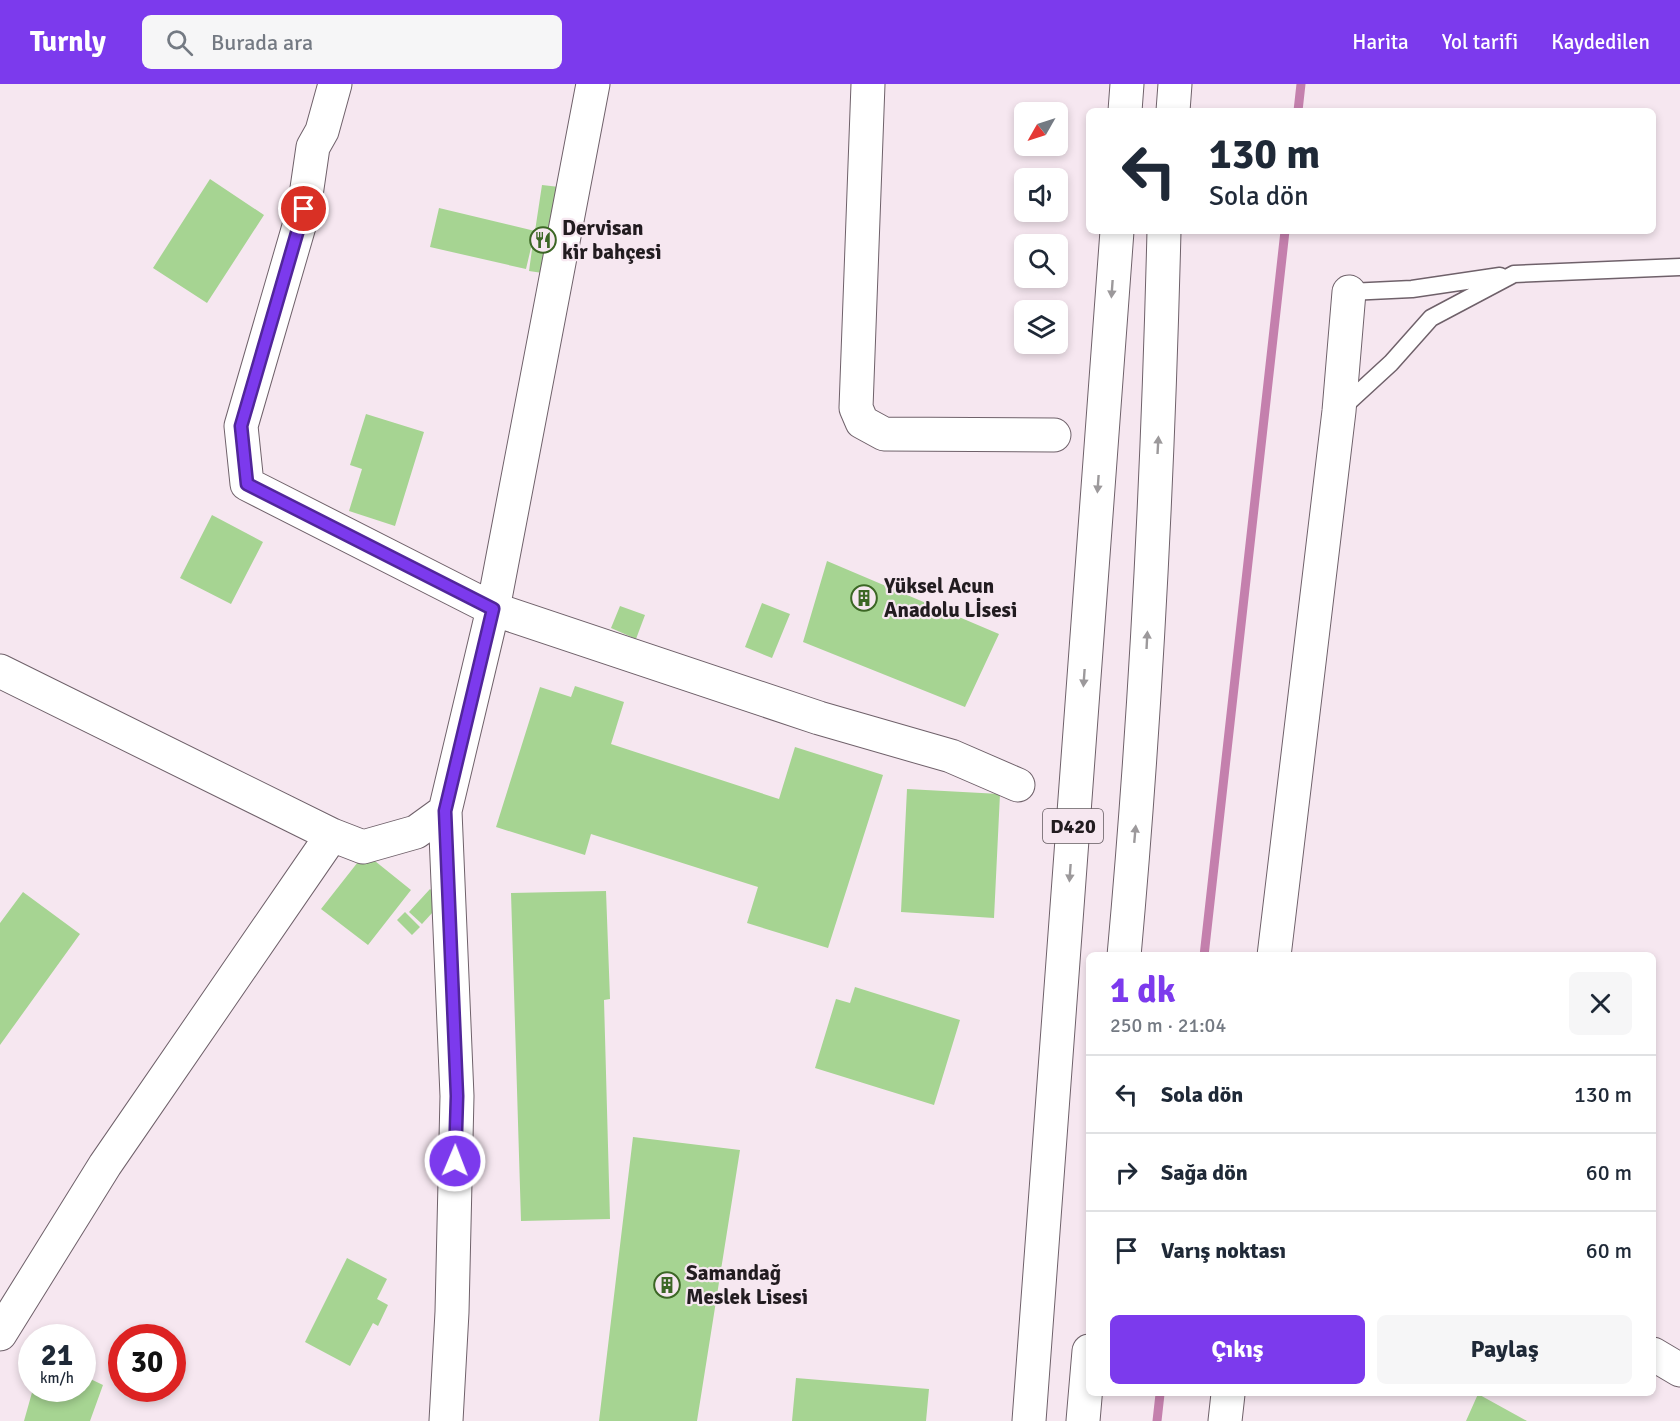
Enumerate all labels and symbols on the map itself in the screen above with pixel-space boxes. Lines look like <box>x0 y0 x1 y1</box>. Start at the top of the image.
north arrow <box>1014 102 1068 156</box>
pin <box>278 183 329 234</box>
place label: Dervisan kir bahçesi <box>562 215 661 265</box>
restaurant icon: Dervisan kir bahçesi <box>528 225 558 255</box>
one-way arrow <box>1108 280 1117 299</box>
one-way arrow <box>1153 436 1163 455</box>
one-way arrow <box>1093 474 1103 493</box>
place label: Yüksel Acun Anadolu Lİsesi <box>883 573 1017 623</box>
building icon: Yüksel Acun Anadolu Lİsesi <box>849 583 879 613</box>
one-way arrow <box>1142 630 1151 649</box>
one-way arrow <box>1079 669 1089 688</box>
road number: D420 <box>1043 809 1103 843</box>
one-way arrow <box>1130 825 1140 844</box>
one-way arrow <box>1065 863 1074 882</box>
position arrow <box>423 1129 487 1193</box>
place label: Samandağ Meslek Lisesi <box>686 1260 808 1310</box>
building icon: Samandağ Meslek Lisesi <box>652 1270 682 1300</box>
speed limit sign: 30 <box>108 1324 186 1402</box>

